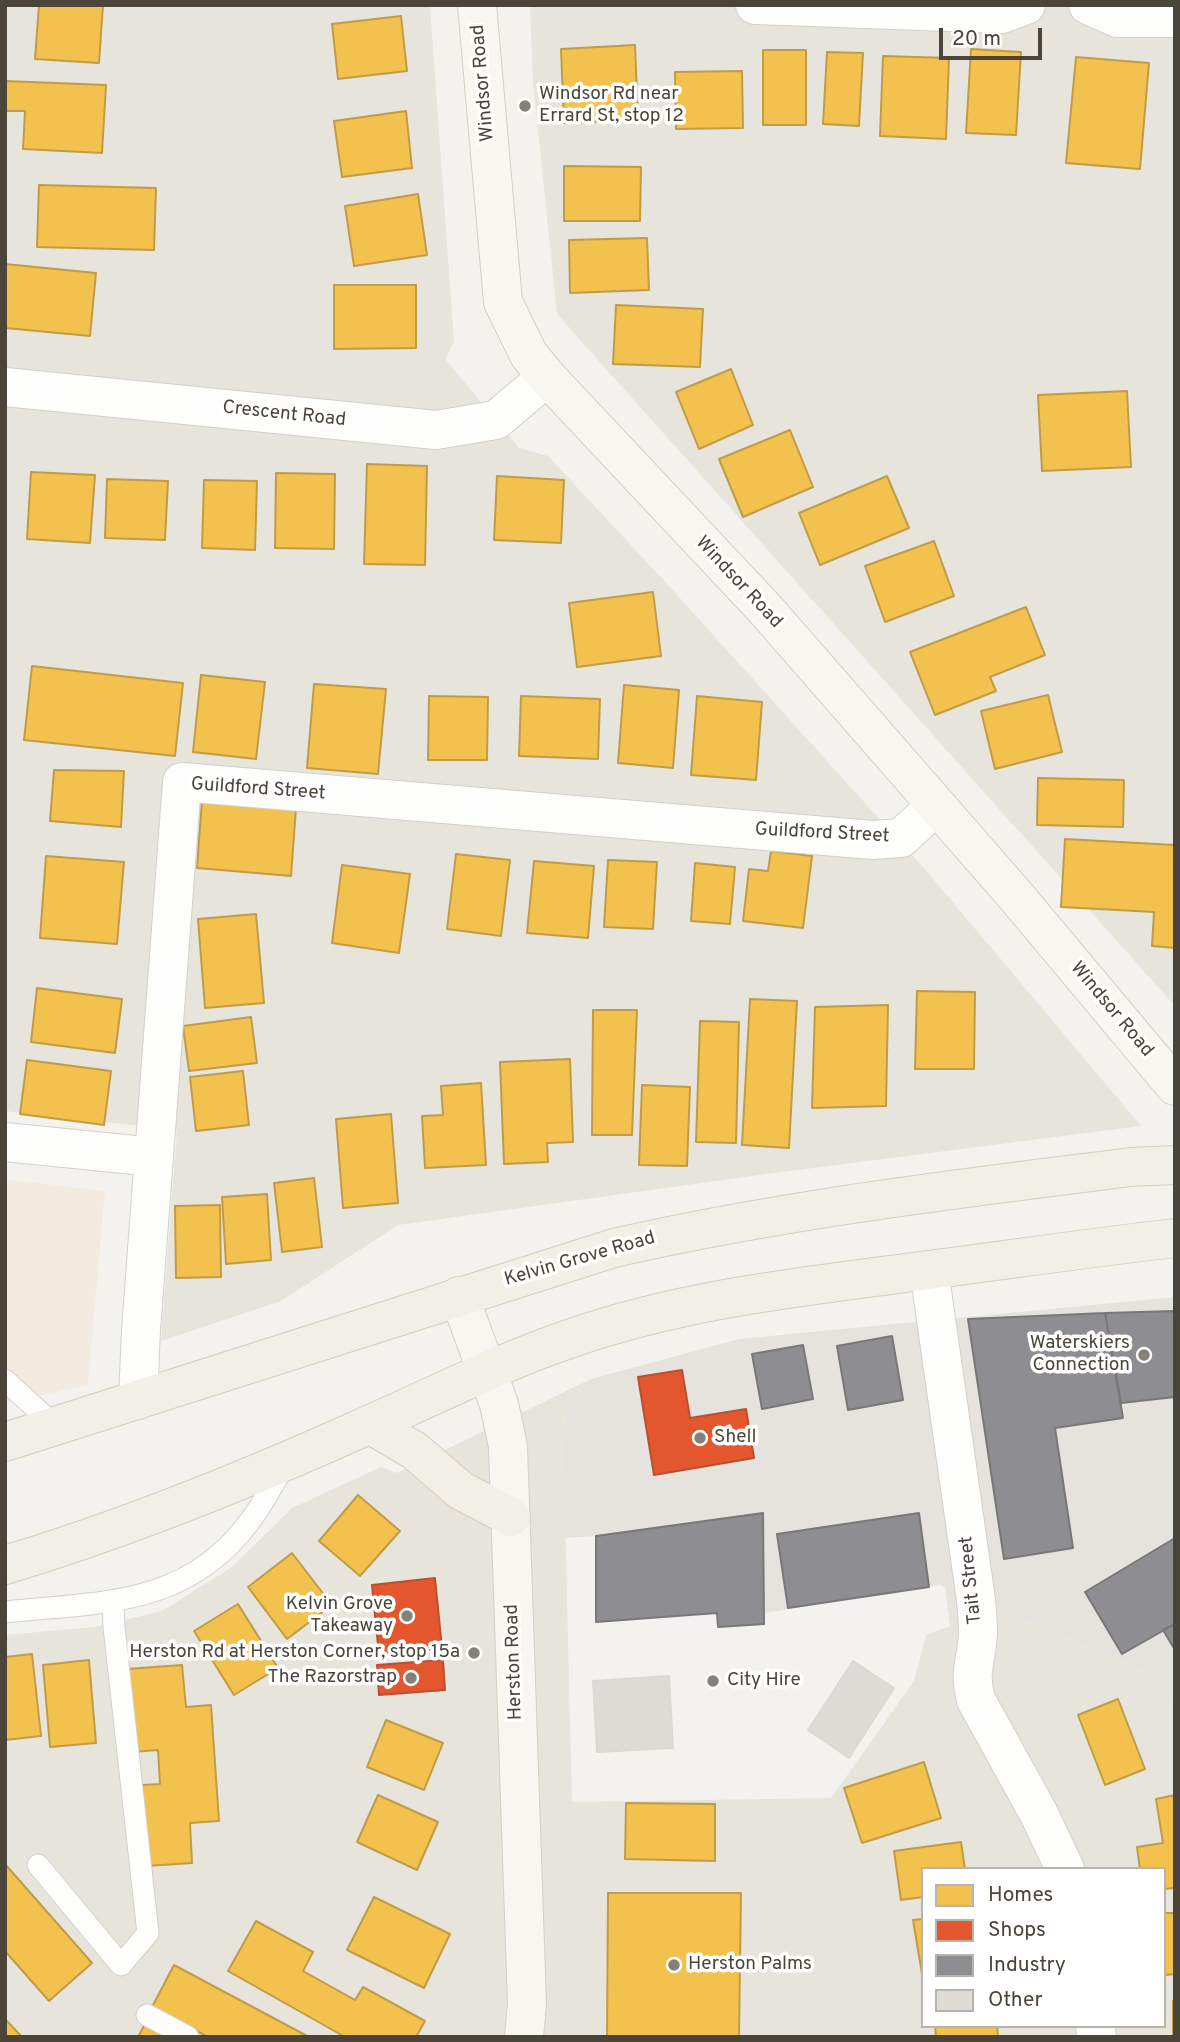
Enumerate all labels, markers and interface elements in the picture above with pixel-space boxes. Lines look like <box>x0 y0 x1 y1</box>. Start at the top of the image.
scale bar <box>942 14 1045 58</box>
street label: Windsor Road <box>468 23 500 143</box>
text: 20 m <box>952 26 1001 53</box>
place label: Windsor Rd near Errard St, stop 12 <box>539 84 684 128</box>
marker: Windsor Rd near Errard St, stop 12 <box>517 98 533 114</box>
street label: Crescent Road <box>221 397 347 433</box>
street label: Windsor Road <box>690 532 786 634</box>
street label: Guildford Street <box>190 774 326 806</box>
street label: Guildford Street <box>754 819 890 849</box>
street label: Windsor Road <box>1064 958 1158 1062</box>
street label: Kelvin Grove Road <box>502 1228 658 1292</box>
place label: Waterskiers Connection <box>1030 1333 1130 1377</box>
marker: Waterskiers Connection <box>1136 1347 1152 1363</box>
place label: Shell <box>714 1427 757 1449</box>
marker: Shell <box>692 1430 708 1446</box>
street label: Tait Street <box>956 1535 988 1625</box>
place label: Kelvin Grove Takeaway <box>286 1594 393 1638</box>
street label: Herston Road <box>502 1603 528 1721</box>
marker: Kelvin Grove Takeaway <box>399 1608 415 1624</box>
place label: Herston Rd at Herston Corner, stop 15a <box>129 1642 460 1664</box>
marker: Herston Rd at Herston Corner, stop 15a <box>466 1645 482 1661</box>
place label: The Razorstrap <box>268 1667 397 1689</box>
marker: The Razorstrap <box>403 1670 419 1686</box>
place label: City Hire <box>727 1670 801 1692</box>
marker: City Hire <box>705 1673 721 1689</box>
legend <box>921 1867 1166 2028</box>
text: Homes <box>988 1882 1053 1909</box>
text: Shops <box>988 1917 1046 1944</box>
text: Industry <box>988 1952 1066 1979</box>
place label: Herston Palms <box>688 1954 812 1976</box>
marker: Herston Palms <box>666 1957 682 1973</box>
text: Other <box>988 1987 1043 2014</box>

